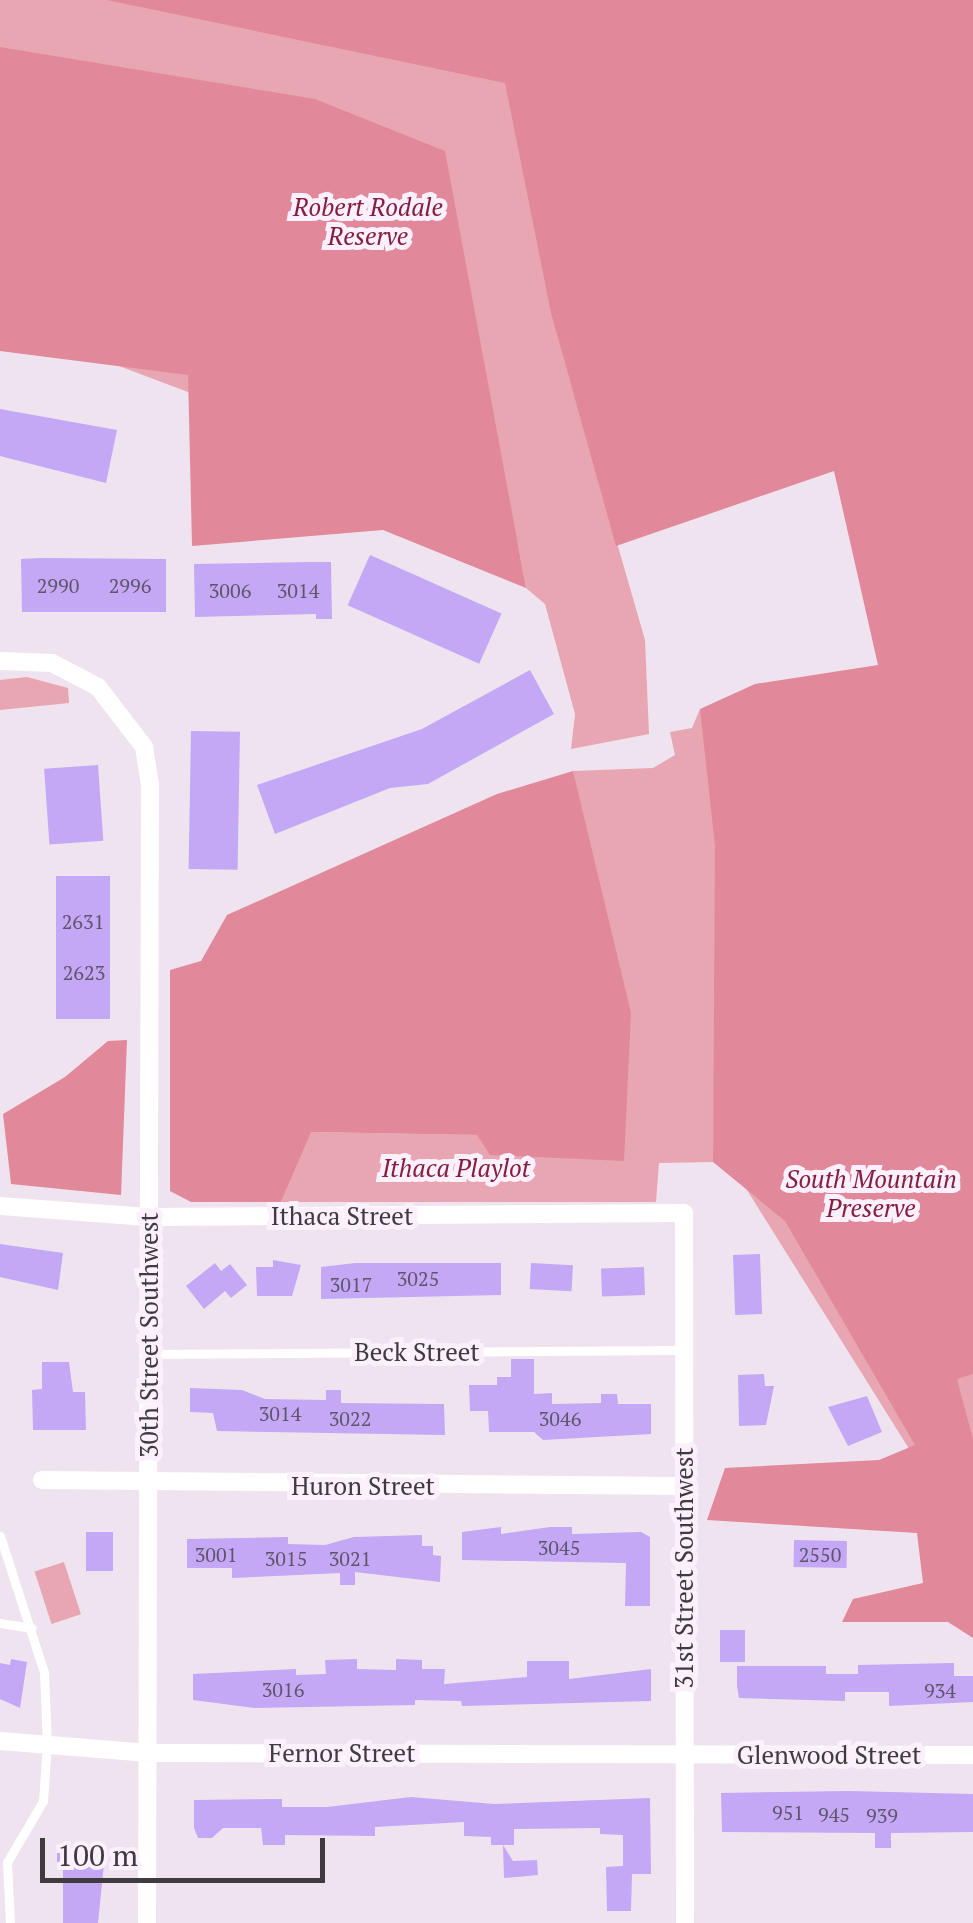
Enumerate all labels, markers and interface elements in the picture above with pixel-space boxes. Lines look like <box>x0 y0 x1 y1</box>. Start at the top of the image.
park label: Robert Rodale Reserve <box>293 193 443 252</box>
house number: 2990 <box>37 573 79 597</box>
house number: 2996 <box>109 573 151 597</box>
house number: 3006 <box>209 578 251 602</box>
house number: 3014 <box>277 578 319 602</box>
house number: 2631 <box>62 909 104 933</box>
house number: 2623 <box>63 960 105 984</box>
park label: Ithaca Playlot <box>382 1153 530 1183</box>
park label: South Mountain Preserve <box>785 1165 957 1224</box>
street label: Ithaca Street <box>271 1201 413 1231</box>
street label: 30th Street Southwest <box>134 1212 164 1458</box>
house number: 3025 <box>397 1266 439 1290</box>
house number: 3017 <box>330 1272 372 1296</box>
street label: Beck Street <box>354 1337 480 1367</box>
house number: 3014 <box>259 1401 301 1425</box>
house number: 3022 <box>329 1406 371 1430</box>
house number: 3046 <box>539 1406 581 1430</box>
street label: 31st Street Southwest <box>669 1447 699 1689</box>
street label: Huron Street <box>291 1471 435 1501</box>
house number: 3045 <box>538 1535 580 1559</box>
house number: 3001 <box>195 1542 237 1566</box>
house number: 2550 <box>799 1542 841 1566</box>
house number: 3015 <box>265 1546 307 1570</box>
house number: 3021 <box>329 1546 371 1570</box>
house number: 3016 <box>262 1677 304 1701</box>
house number: 934 <box>924 1678 956 1702</box>
street label: Fernor Street <box>269 1738 415 1768</box>
street label: Glenwood Street <box>737 1740 921 1770</box>
house number: 951 <box>772 1800 804 1824</box>
house number: 945 <box>818 1802 850 1826</box>
house number: 939 <box>866 1803 898 1827</box>
scale bar <box>45 1818 330 1880</box>
text: 100 m <box>57 1835 138 1875</box>

